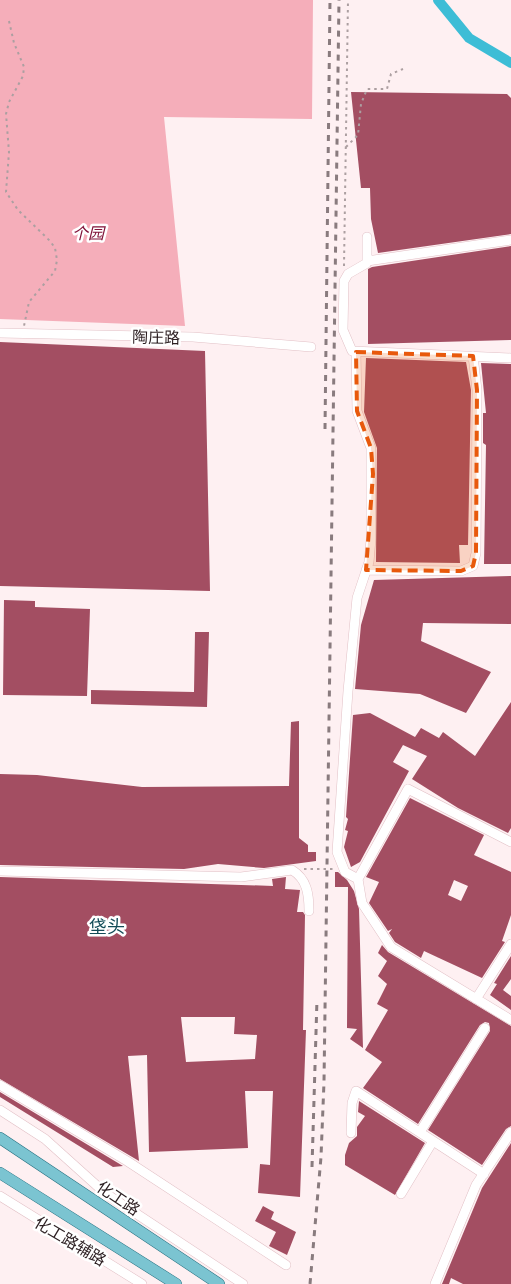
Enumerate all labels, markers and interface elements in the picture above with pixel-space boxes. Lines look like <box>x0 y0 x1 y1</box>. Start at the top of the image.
park label: 个园 <box>72 220 106 244</box>
street label: 陶庄路 <box>132 324 180 348</box>
district label: 垡头 <box>89 912 125 939</box>
street label: 化工路 <box>92 1174 146 1220</box>
street label: 化工路辅路 <box>31 1209 111 1271</box>

